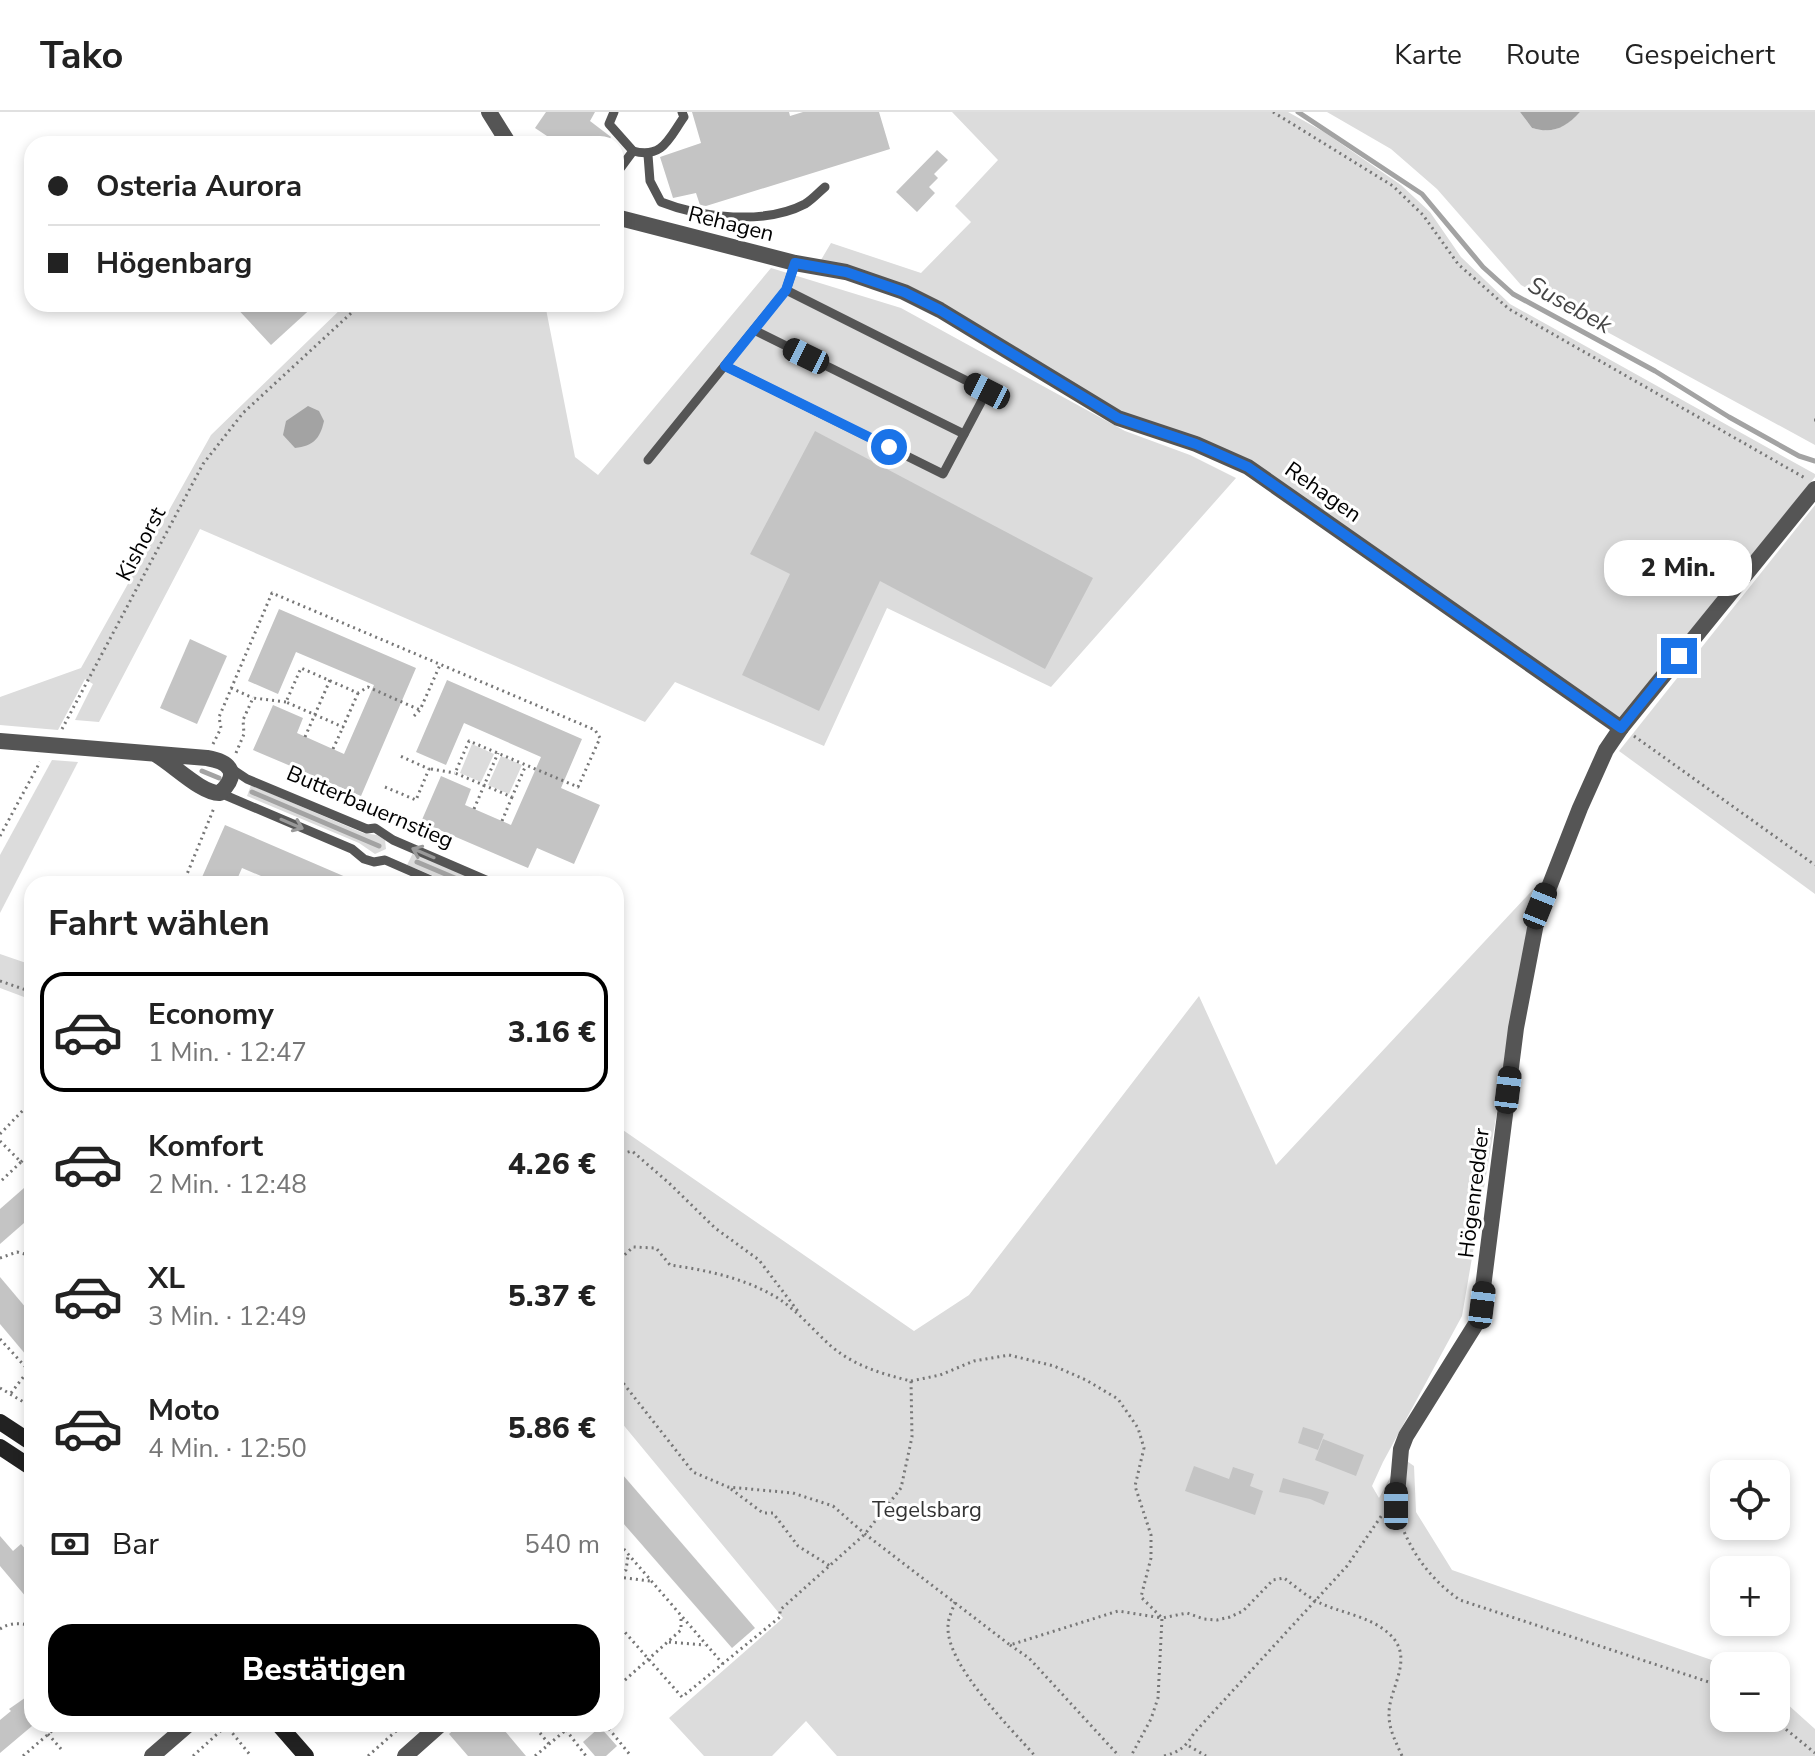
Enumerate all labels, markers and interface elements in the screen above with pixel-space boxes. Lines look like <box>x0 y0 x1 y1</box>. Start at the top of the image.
text: Tako <box>40 30 123 81</box>
text: Karte <box>1394 36 1462 74</box>
text: Route <box>1506 36 1580 74</box>
text: Gespeichert <box>1624 36 1775 74</box>
text: Osteria Aurora <box>96 166 302 207</box>
street label: Rehagen <box>685 199 777 249</box>
text: Högenbarg <box>96 243 252 284</box>
water label: Susebek <box>1522 269 1619 342</box>
car <box>779 335 833 377</box>
car <box>960 369 1014 413</box>
route start <box>871 429 907 465</box>
street label: Rehagen <box>1279 455 1367 529</box>
street label: Kishorst <box>109 501 173 586</box>
callout: 2 Min. <box>1605 540 1753 596</box>
text: 2 Min. <box>1641 550 1715 585</box>
route end <box>1661 638 1697 674</box>
street label: Butterbauernstieg <box>282 758 458 856</box>
one-way arrow <box>279 817 304 832</box>
one-way arrow <box>411 845 436 860</box>
car <box>1520 879 1560 933</box>
text: Fahrt wählen <box>48 899 270 948</box>
text: Economy <box>148 994 274 1035</box>
icon: car <box>52 996 124 1068</box>
text: 3.16 € <box>508 1012 596 1053</box>
text: 1 Min. · 12:47 <box>148 1035 307 1070</box>
car <box>1493 1065 1523 1115</box>
text: Komfort <box>148 1126 263 1167</box>
street label: Högenredder <box>1451 1126 1497 1260</box>
icon: car <box>52 1128 124 1200</box>
text: 4.26 € <box>508 1144 596 1185</box>
text: 2 Min. · 12:48 <box>148 1167 307 1202</box>
text: XL <box>148 1258 185 1299</box>
icon: car <box>52 1260 124 1332</box>
text: 5.37 € <box>508 1276 596 1317</box>
car <box>1467 1280 1497 1330</box>
text: 3 Min. · 12:49 <box>148 1299 307 1334</box>
text: Moto <box>148 1390 220 1431</box>
icon: car <box>52 1392 124 1464</box>
text: 5.86 € <box>508 1408 596 1449</box>
text: 4 Min. · 12:50 <box>148 1431 307 1466</box>
map controls <box>1710 1460 1790 1732</box>
button: locate <box>1710 1460 1790 1540</box>
car <box>1384 1482 1408 1530</box>
park label: Tegelsbarg <box>872 1495 982 1525</box>
icon: cash <box>48 1522 92 1566</box>
text: Bar <box>112 1524 159 1565</box>
text: 540 m <box>524 1527 600 1562</box>
button: + <box>1710 1556 1790 1636</box>
button: Bestätigen <box>48 1624 600 1716</box>
button: − <box>1710 1652 1790 1732</box>

